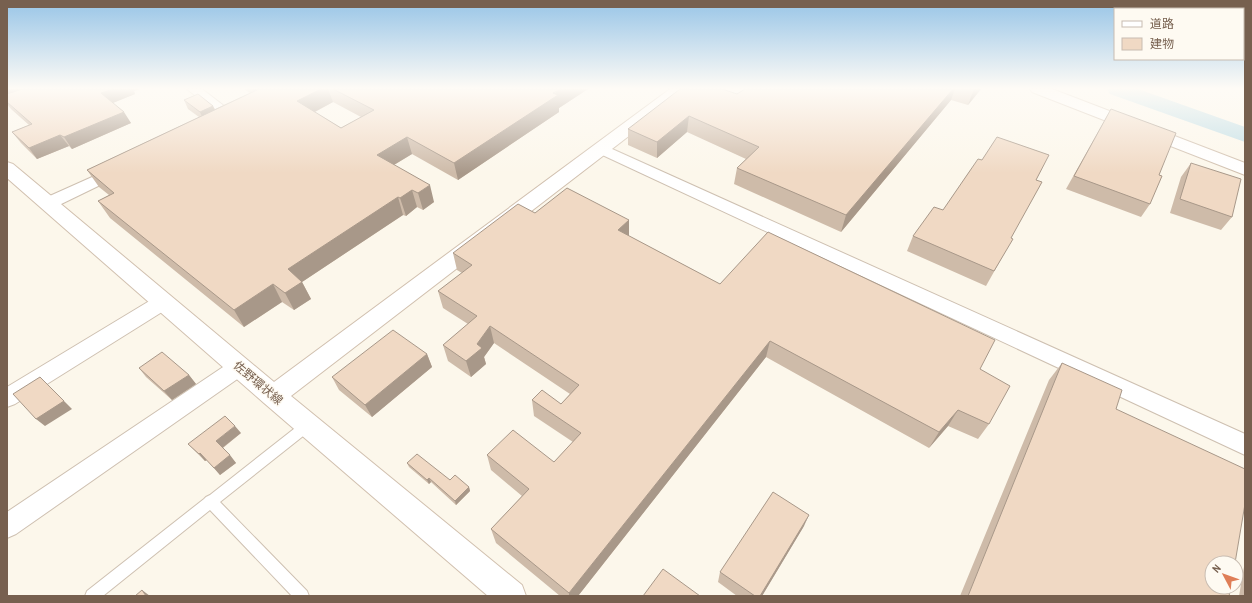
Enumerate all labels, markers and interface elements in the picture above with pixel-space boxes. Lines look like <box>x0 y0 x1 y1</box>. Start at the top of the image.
legend <box>1114 8 1244 60</box>
text: 道路 <box>1150 16 1174 32</box>
text: 建物 <box>1150 36 1174 52</box>
street label: 佐野環状線 <box>230 358 286 408</box>
north arrow <box>1204 555 1244 595</box>
text: N <box>1209 561 1224 575</box>

